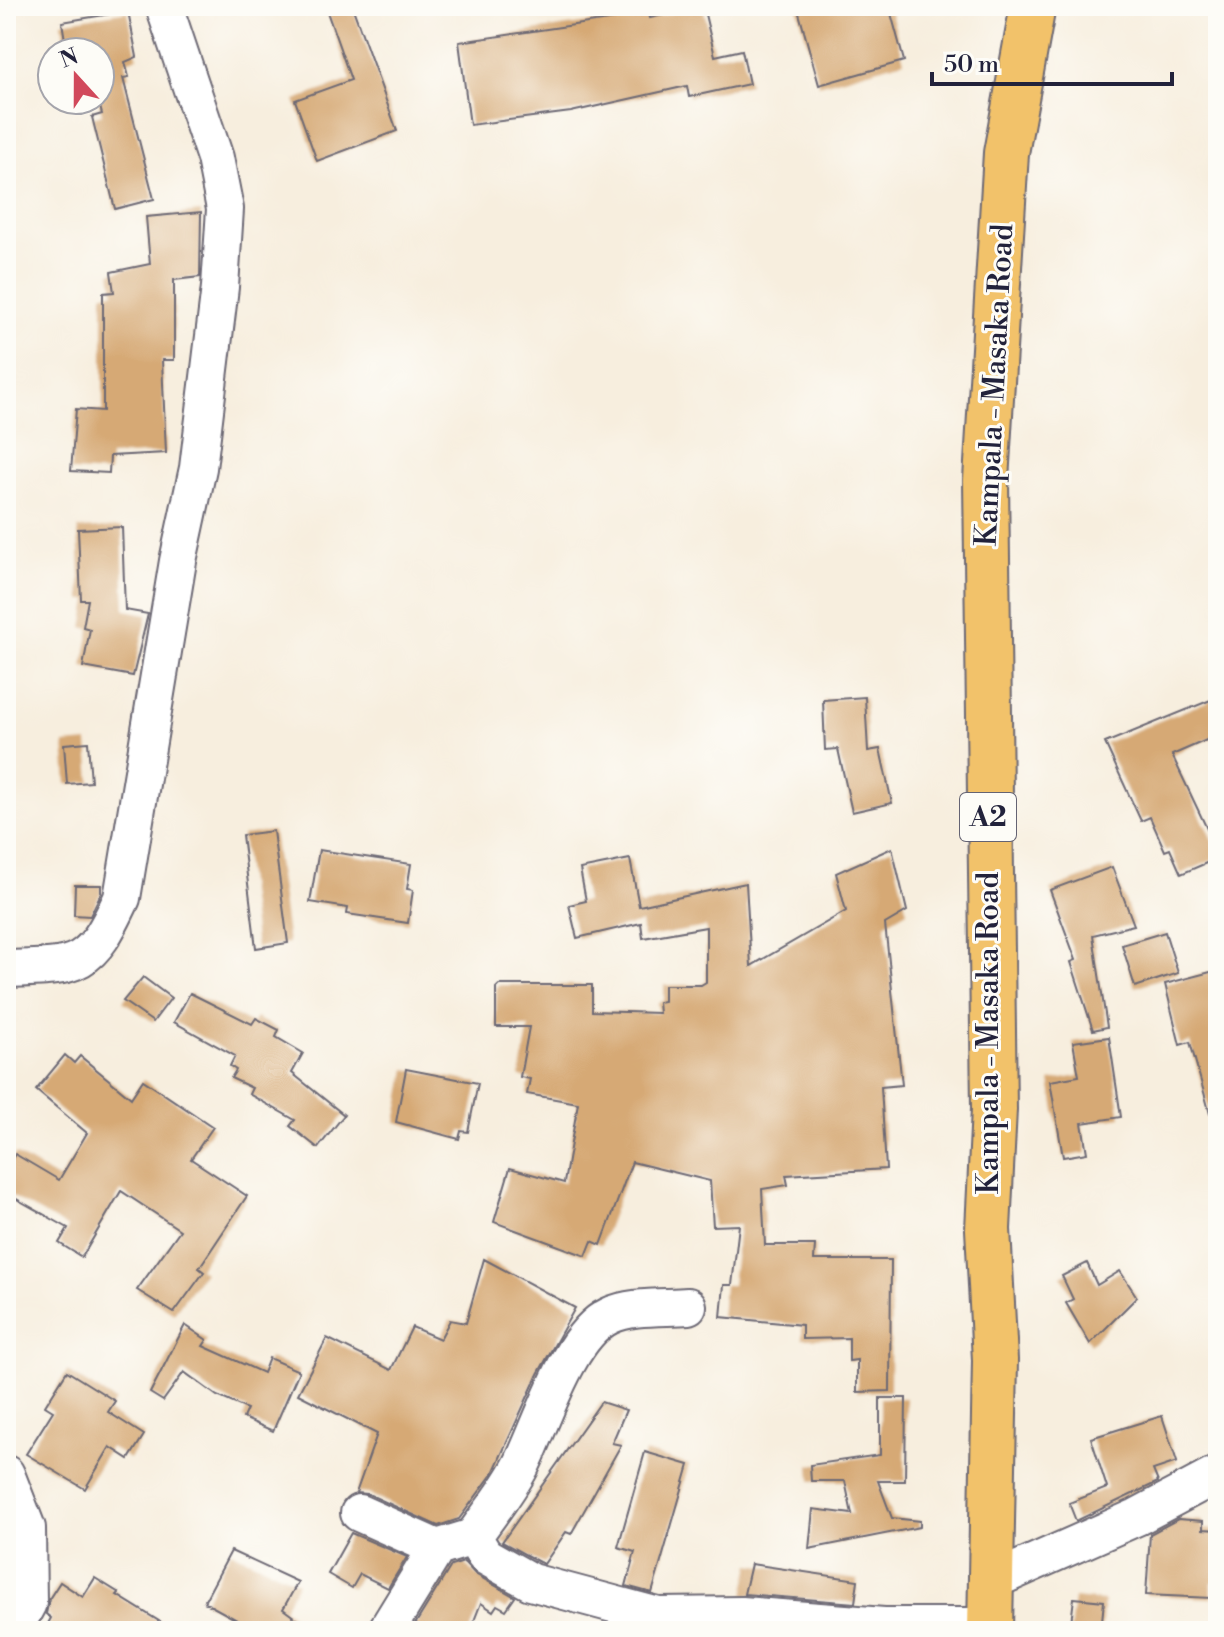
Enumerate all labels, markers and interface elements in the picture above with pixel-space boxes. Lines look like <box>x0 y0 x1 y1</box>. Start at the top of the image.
north arrow <box>36 36 116 116</box>
scale bar <box>932 36 1172 86</box>
text: N <box>56 43 83 74</box>
text: 50 m <box>944 50 999 80</box>
street label: Kampala - Masaka Road <box>968 223 1022 547</box>
road number: A2 <box>960 793 1016 841</box>
street label: Kampala - Masaka Road <box>970 872 1008 1194</box>

